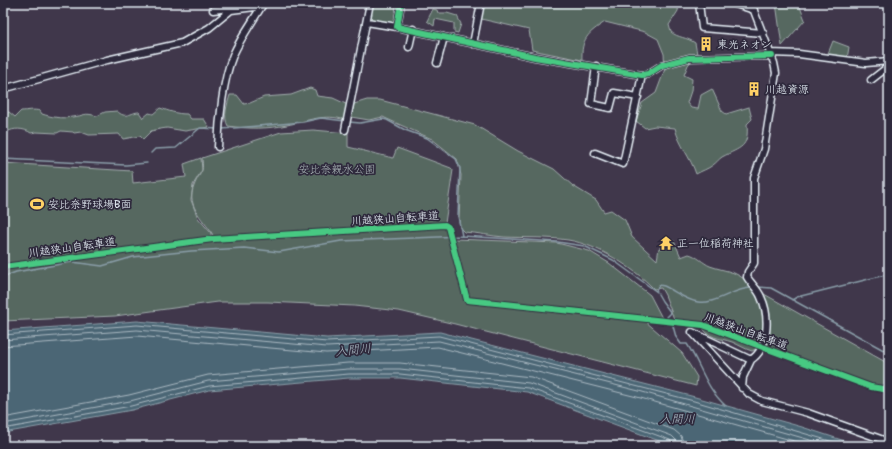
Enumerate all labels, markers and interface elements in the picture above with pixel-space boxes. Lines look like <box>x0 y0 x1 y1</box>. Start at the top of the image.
building icon: 東光ネオン <box>698 36 714 52</box>
place label: 東光ネオン <box>717 37 772 52</box>
building icon: 川越資源 <box>746 81 762 97</box>
place label: 川越資源 <box>765 82 809 97</box>
park label: 安比奈親水公園 <box>299 162 376 177</box>
sports icon: 安比奈野球場B面 <box>29 196 45 212</box>
place label: 安比奈野球場B面 <box>48 197 132 212</box>
street label: 川越狭山自転車道 <box>351 208 439 229</box>
street label: 川越狭山自転車道 <box>27 234 117 261</box>
temple icon: 正一位稲荷神社 <box>658 235 674 251</box>
place label: 正一位稲荷神社 <box>677 236 754 251</box>
street label: 川越狭山自転車道 <box>702 309 790 354</box>
water label: 入間川 <box>334 340 372 360</box>
water label: 入間川 <box>659 411 695 427</box>

